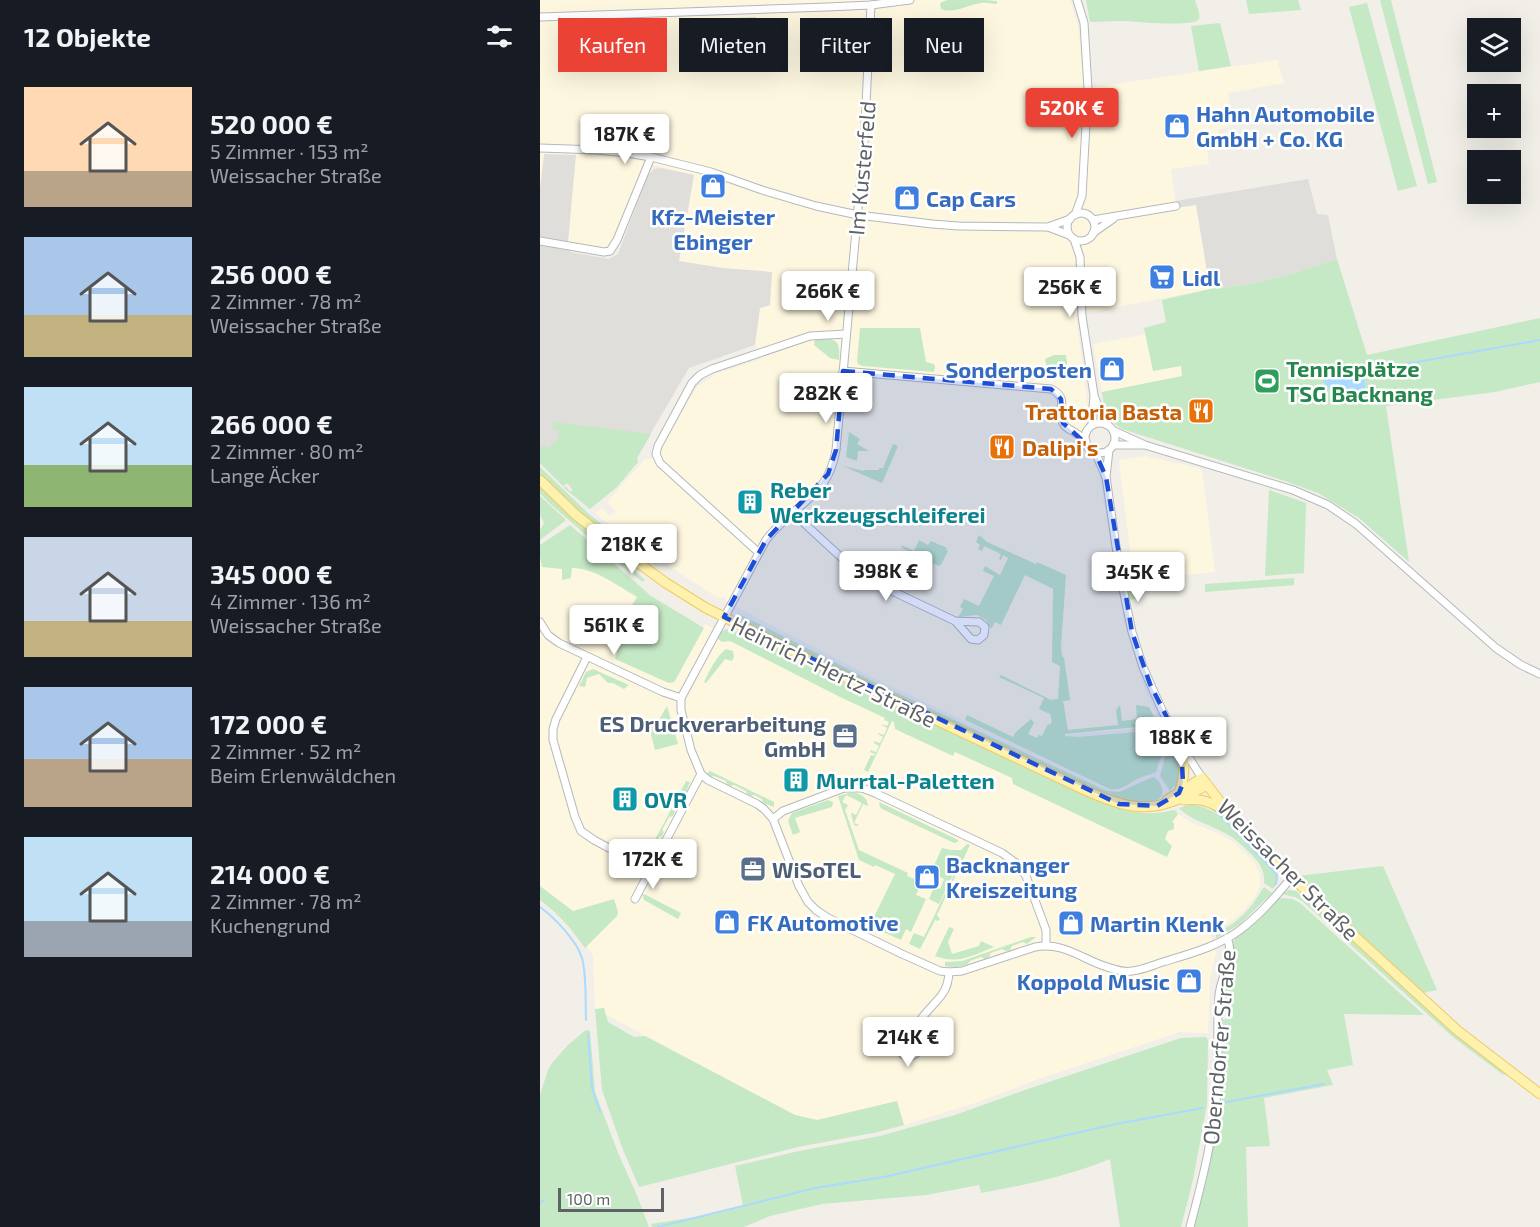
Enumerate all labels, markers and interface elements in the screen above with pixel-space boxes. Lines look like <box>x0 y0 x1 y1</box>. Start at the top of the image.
chip: Kaufen <box>558 18 667 72</box>
chip: Mieten <box>679 18 788 72</box>
chip: Filter <box>800 18 892 72</box>
chip: Neu <box>904 18 984 72</box>
map controls <box>1467 18 1521 204</box>
button: layers <box>1467 18 1521 72</box>
icon: filters <box>483 20 516 53</box>
text: 12 Objekte <box>24 21 151 52</box>
button: + <box>1467 84 1521 138</box>
pin: 520K € <box>1023 88 1121 139</box>
text: 520K € <box>1040 95 1104 119</box>
street label: Im Kusterfeld <box>842 100 880 236</box>
place label: Hahn Automobile GmbH + Co. KG <box>1196 100 1375 151</box>
text: 520 000 € <box>210 108 333 139</box>
icon: home <box>72 111 144 183</box>
shop icon: Hahn Automobile GmbH + Co. KG <box>1162 111 1192 141</box>
pin: 187K € <box>576 114 674 165</box>
text: 187K € <box>594 121 656 145</box>
text: 5 Zimmer · 153 m² <box>210 139 369 163</box>
button: − <box>1467 150 1521 204</box>
text: Weissacher Straße <box>210 163 382 187</box>
shop icon: Kfz-Meister Ebinger <box>698 171 728 201</box>
shop icon: Cap Cars <box>892 183 922 213</box>
place label: Cap Cars <box>926 185 1016 211</box>
place label: Kfz-Meister Ebinger <box>651 203 776 254</box>
text: 256 000 € <box>210 258 332 289</box>
icon: home <box>72 261 144 333</box>
supermarket icon: Lidl <box>1147 262 1177 292</box>
place label: Lidl <box>1182 264 1221 290</box>
pin: 256K € <box>1021 267 1119 318</box>
pin: 266K € <box>779 271 877 322</box>
text: 256K € <box>1038 274 1102 298</box>
text: 266K € <box>796 278 860 302</box>
text: 2 Zimmer · 78 m² <box>210 289 362 313</box>
text: Weissacher Straße <box>210 313 382 337</box>
shop icon: Sonderposten <box>1097 354 1127 384</box>
place label: Tennisplätze TSG Backnang <box>1286 355 1433 406</box>
place label: Sonderposten <box>945 356 1092 382</box>
sports icon: Tennisplätze TSG Backnang <box>1252 366 1282 396</box>
pin: 282K € <box>777 373 875 424</box>
text: 282K € <box>793 380 859 404</box>
restaurant icon: Trattoria Basta <box>1186 396 1216 426</box>
place label: Trattoria Basta <box>1025 398 1182 424</box>
text: 266 000 € <box>210 408 333 439</box>
icon: home <box>72 411 144 483</box>
restaurant icon: Dalipi's <box>987 432 1017 462</box>
place label: Dalipi's <box>1022 434 1098 460</box>
text: 2 Zimmer · 80 m² <box>210 439 363 463</box>
text: Lange Äcker <box>210 463 320 487</box>
place label: Reber Werkzeugschleiferei <box>770 476 986 527</box>
building icon: Reber Werkzeugschleiferei <box>735 487 765 517</box>
pin: 218K € <box>583 524 681 575</box>
text: 218K € <box>601 531 663 555</box>
pin: 398K € <box>837 551 935 602</box>
pin: 345K € <box>1089 552 1187 603</box>
text: 345 000 € <box>210 558 333 589</box>
text: 398K € <box>853 558 919 582</box>
text: 345K € <box>1106 559 1170 583</box>
icon: home <box>72 561 144 633</box>
text: 4 Zimmer · 136 m² <box>210 589 371 613</box>
pin: 561K € <box>565 605 663 656</box>
street label: Heinrich-Hertz-Straße <box>727 610 941 732</box>
text: 561K € <box>583 612 645 636</box>
text: Weissacher Straße <box>210 613 382 637</box>
text: 172 000 € <box>210 708 327 739</box>
place label: ES Druckverarbeitung GmbH <box>599 710 826 761</box>
icon: home <box>72 711 144 783</box>
pin: 188K € <box>1132 717 1230 768</box>
office icon: ES Druckverarbeitung GmbH <box>830 721 860 751</box>
text: 188K € <box>1149 724 1213 748</box>
text: 2 Zimmer · 52 m² <box>210 739 361 763</box>
text: Beim Erlenwäldchen <box>210 763 396 787</box>
building icon: Murrtal-Paletten <box>781 765 811 795</box>
place label: Murrtal-Paletten <box>816 767 995 793</box>
building icon: OVR <box>610 784 640 814</box>
place label: OVR <box>644 786 687 812</box>
street label: Weissacher Straße <box>1213 793 1365 945</box>
pin: 172K € <box>604 839 702 890</box>
text: 172K € <box>623 846 683 870</box>
place label: Backnanger Kreiszeitung <box>946 851 1078 902</box>
office icon: WiSoTEL <box>738 854 768 884</box>
place label: WiSoTEL <box>772 856 861 882</box>
text: 214 000 € <box>210 858 330 889</box>
icon: home <box>72 861 144 933</box>
shop icon: Backnanger Kreiszeitung <box>912 862 942 892</box>
text: 2 Zimmer · 78 m² <box>210 889 362 913</box>
shop icon: FK Automotive <box>712 907 742 937</box>
shop icon: Martin Klenk <box>1056 908 1086 938</box>
place label: FK Automotive <box>747 909 899 935</box>
place label: Martin Klenk <box>1090 910 1225 936</box>
text: Kuchengrund <box>210 913 331 937</box>
street label: Oberndorfer Straße <box>1197 948 1239 1146</box>
shop icon: Koppold Music <box>1174 966 1204 996</box>
place label: Koppold Music <box>1017 968 1170 994</box>
pin: 214K € <box>859 1017 957 1068</box>
text: 214K € <box>877 1024 939 1048</box>
scale bar <box>558 1185 664 1212</box>
text: 100 m <box>567 1189 610 1208</box>

